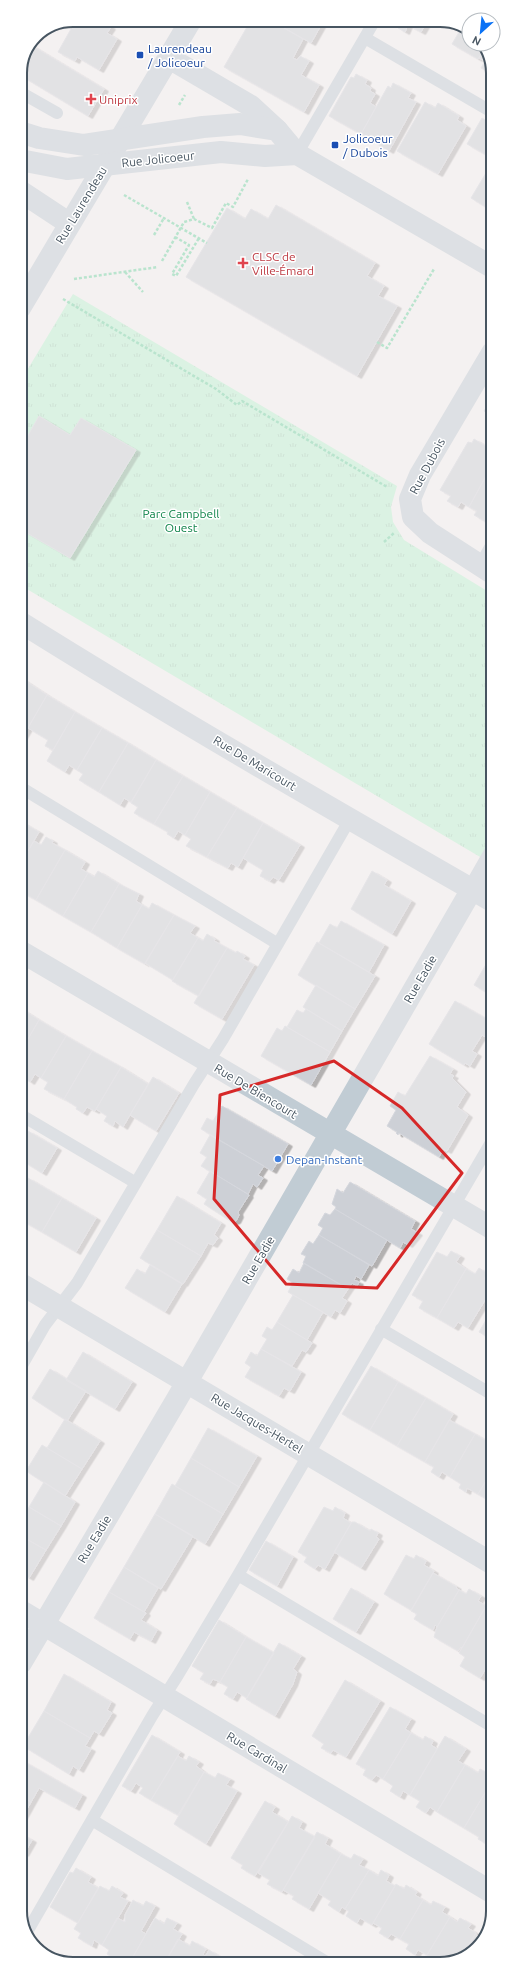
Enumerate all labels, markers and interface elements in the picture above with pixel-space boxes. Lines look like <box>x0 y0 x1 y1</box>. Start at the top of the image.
north arrow <box>461 12 501 52</box>
text: N <box>470 34 483 48</box>
place label: Laurendeau / Jolicoeur <box>147 42 212 69</box>
marker: Laurendeau / Jolicoeur <box>135 50 145 60</box>
place label: Uniprix <box>99 93 138 106</box>
marker: Uniprix <box>86 94 96 104</box>
place label: Jolicoeur / Dubois <box>342 132 393 159</box>
marker: Jolicoeur / Dubois <box>330 140 340 150</box>
street label: Rue Jolicoeur <box>121 149 196 169</box>
street label: Rue Laurendeau <box>53 164 109 246</box>
place label: CLSC de Ville-Émard <box>252 250 314 277</box>
marker: CLSC de Ville-Émard <box>237 257 249 269</box>
street label: Rue Dubois <box>407 436 447 496</box>
park label: Parc Campbell Ouest <box>143 507 219 534</box>
street label: Rue De Maricourt <box>211 733 299 793</box>
street label: Rue Eadie <box>401 953 439 1005</box>
street label: Rue De Biencourt <box>212 1061 300 1121</box>
place label: Depan-Instant <box>286 1153 362 1166</box>
marker: Depan-Instant <box>273 1154 283 1164</box>
street label: Rue Eadie <box>239 1234 277 1286</box>
street label: Rue Jacques-Hertel <box>209 1391 305 1455</box>
street label: Rue Eadie <box>75 1513 113 1565</box>
street label: Rue Cardinal <box>225 1729 289 1775</box>

